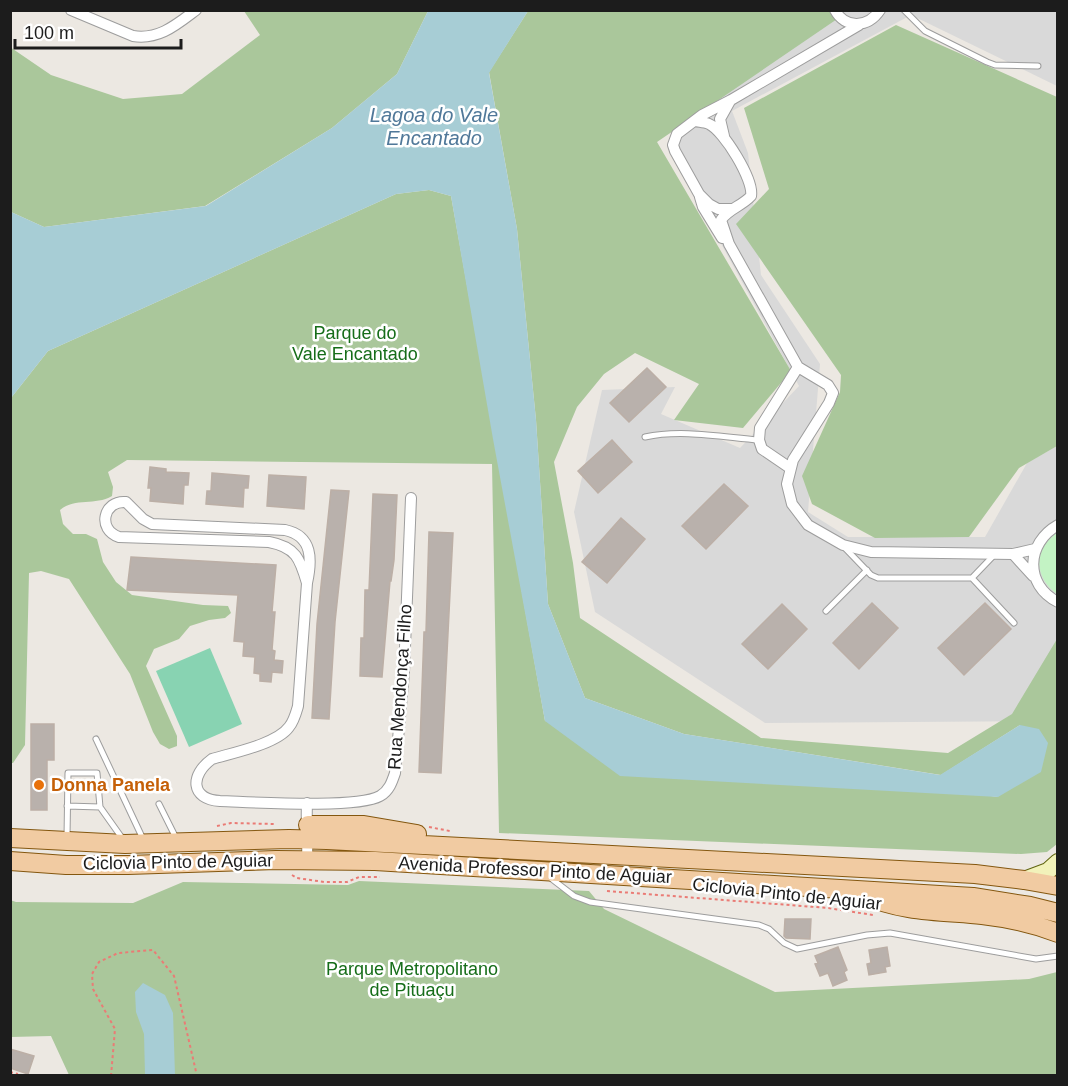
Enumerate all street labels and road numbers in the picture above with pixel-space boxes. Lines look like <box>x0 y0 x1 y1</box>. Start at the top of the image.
street label: Rua Mendonça Filho <box>384 603 416 771</box>
street label: Ciclovia Pinto de Aguiar <box>83 850 273 874</box>
street label: Avenida Professor Pinto de Aguiar <box>398 853 672 887</box>
street label: Ciclovia Pinto de Aguiar <box>691 874 883 914</box>

